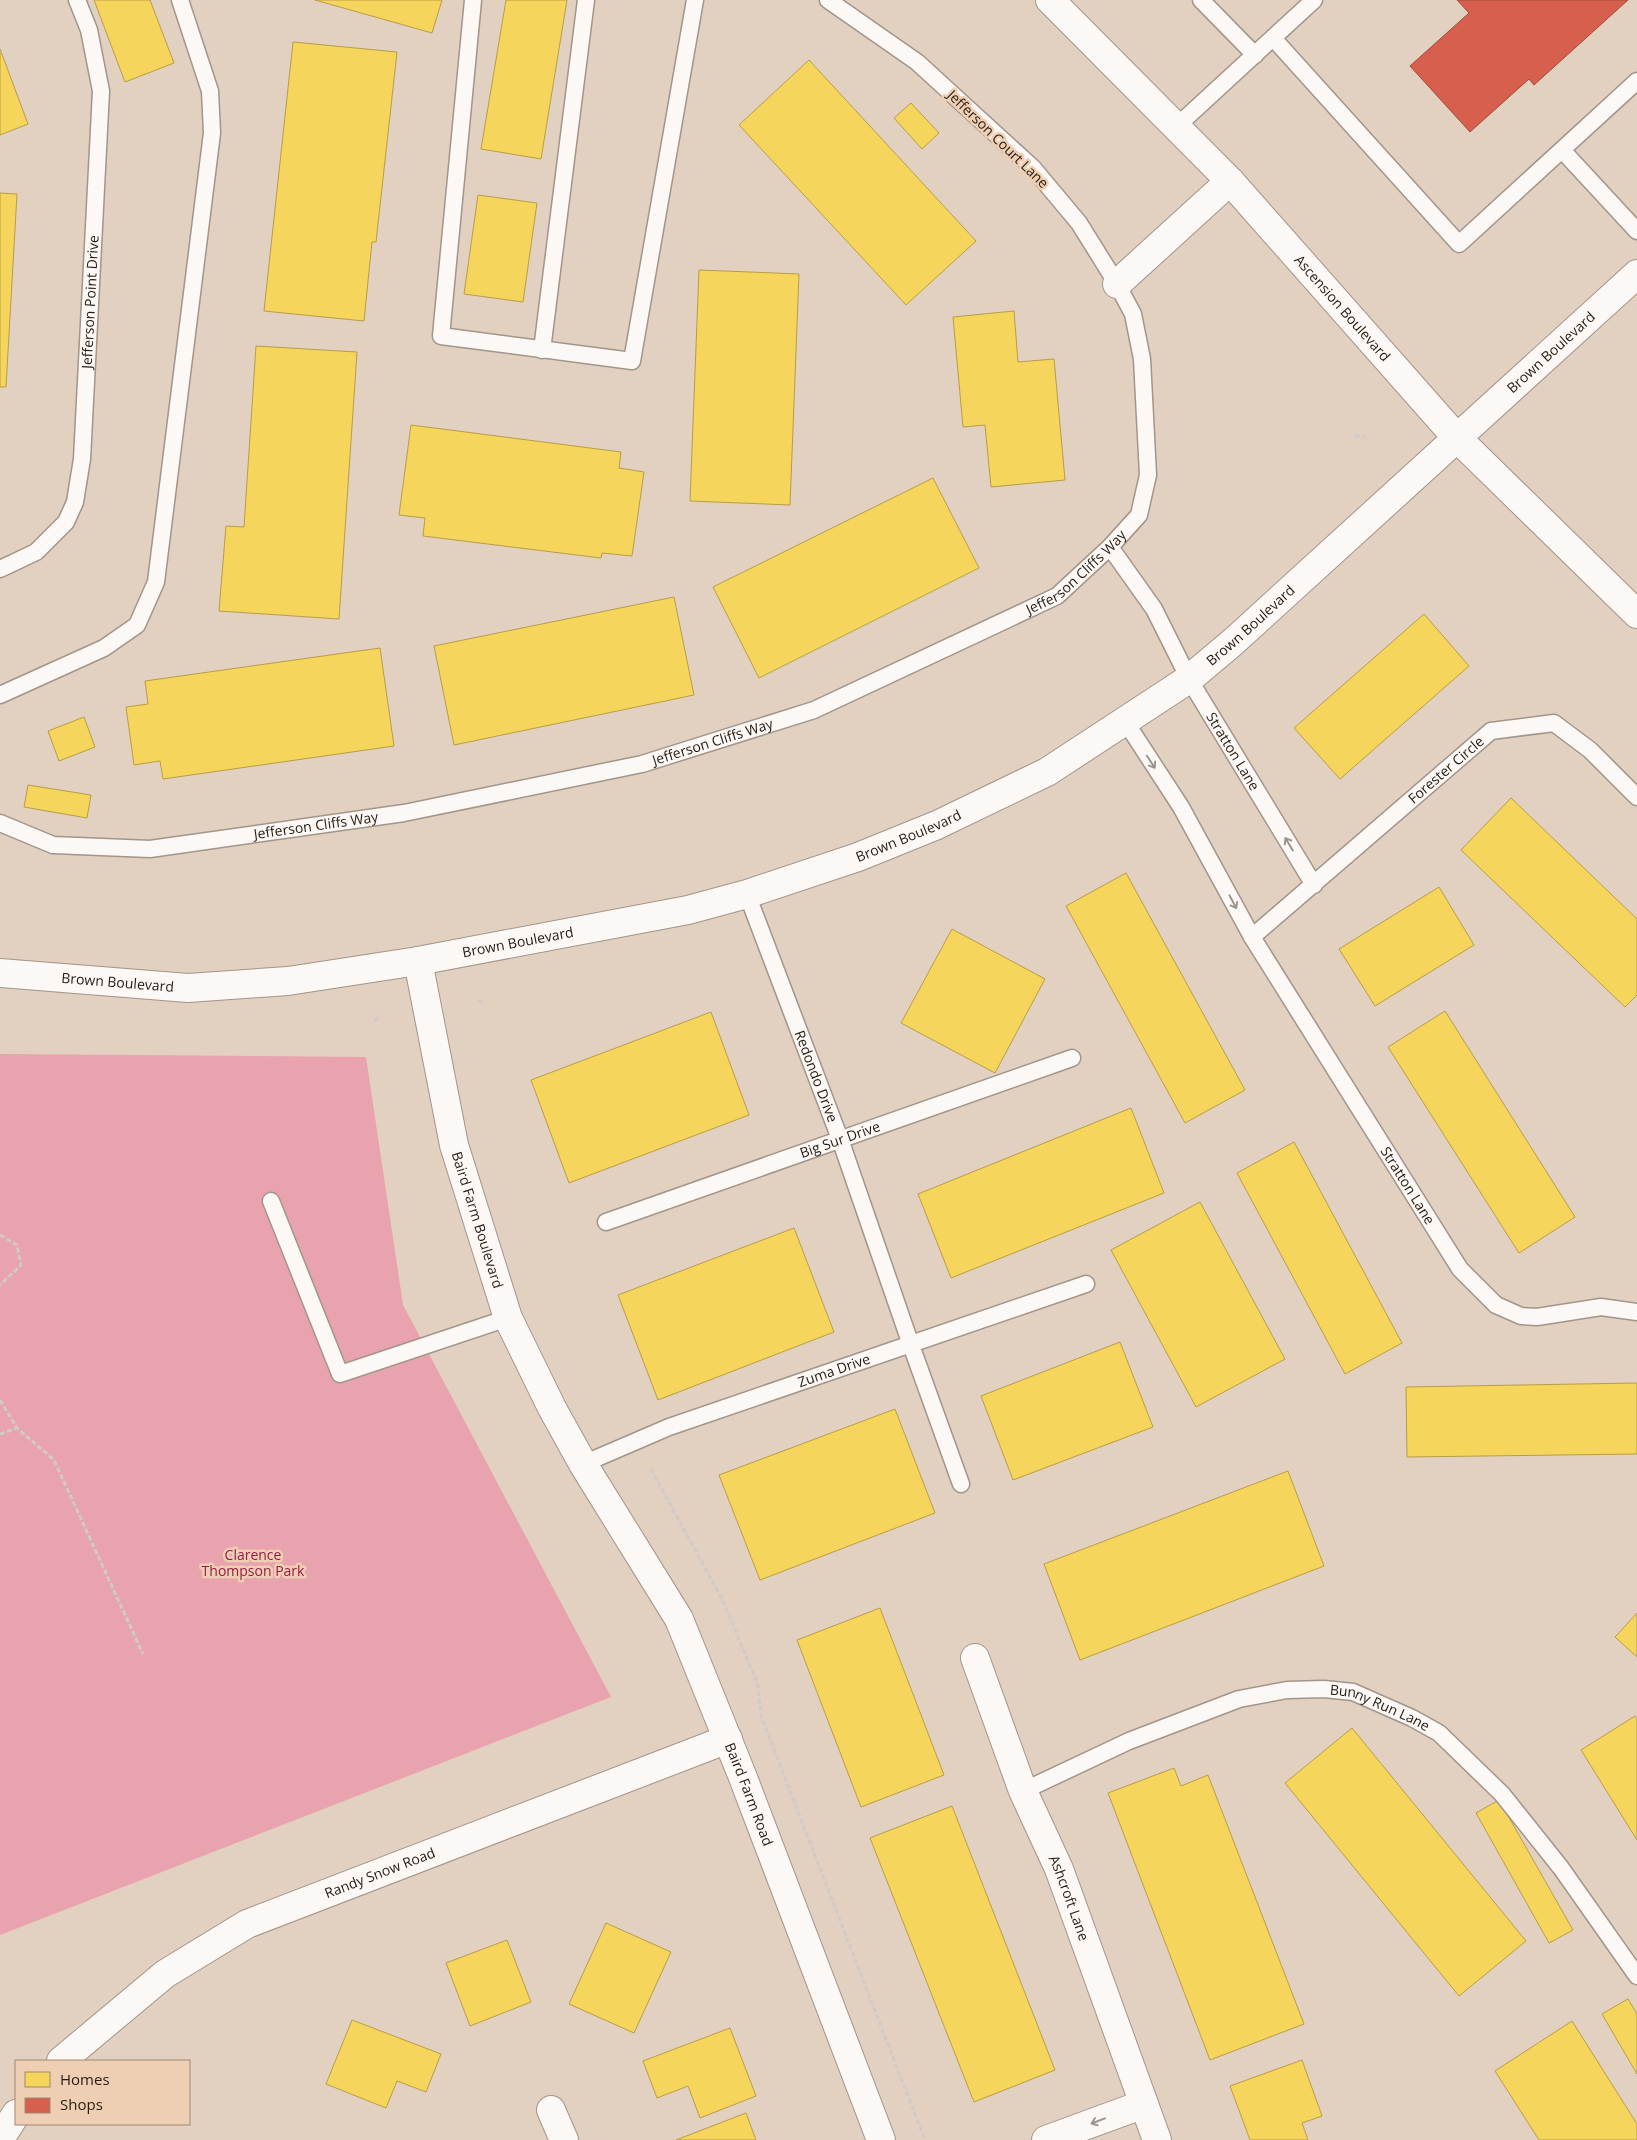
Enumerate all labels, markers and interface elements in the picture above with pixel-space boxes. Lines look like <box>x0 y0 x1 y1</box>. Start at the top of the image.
street label: Jefferson Court Lane <box>942 84 1053 192</box>
street label: Jefferson Point Drive <box>77 234 103 371</box>
street label: Ascension Boulevard <box>1291 251 1395 365</box>
street label: Brown Boulevard <box>1503 307 1599 397</box>
street label: Jefferson Cliffs Way <box>1021 525 1131 619</box>
street label: Brown Boulevard <box>1202 580 1299 670</box>
street label: Stratton Lane <box>1202 708 1264 794</box>
street label: Jefferson Cliffs Way <box>648 713 776 770</box>
street label: Forester Circle <box>1404 731 1488 808</box>
one-way arrow <box>1147 754 1157 768</box>
street label: Brown Boulevard <box>853 805 964 866</box>
street label: Jefferson Cliffs Way <box>250 807 380 843</box>
one-way arrow <box>1283 837 1293 851</box>
one-way arrow <box>1229 894 1238 909</box>
street label: Brown Boulevard <box>461 922 575 961</box>
street label: Brown Boulevard <box>61 968 175 996</box>
street label: Redondo Drive <box>791 1027 843 1125</box>
street label: Big Sur Drive <box>797 1116 883 1162</box>
street label: Stratton Lane <box>1377 1143 1440 1228</box>
street label: Baird Farm Boulevard <box>448 1149 508 1291</box>
street label: Zuma Drive <box>795 1349 873 1391</box>
park label: Clarence Thompson Park <box>202 1545 305 1580</box>
street label: Bunny Run Lane <box>1329 1680 1433 1735</box>
street label: Baird Farm Road <box>721 1740 778 1848</box>
street label: Randy Snow Road <box>322 1843 438 1902</box>
street label: Ashcroft Lane <box>1045 1852 1094 1943</box>
legend <box>15 2060 190 2125</box>
text: Homes <box>60 2069 110 2089</box>
text: Shops <box>60 2094 103 2114</box>
one-way arrow <box>1091 2117 1106 2126</box>

